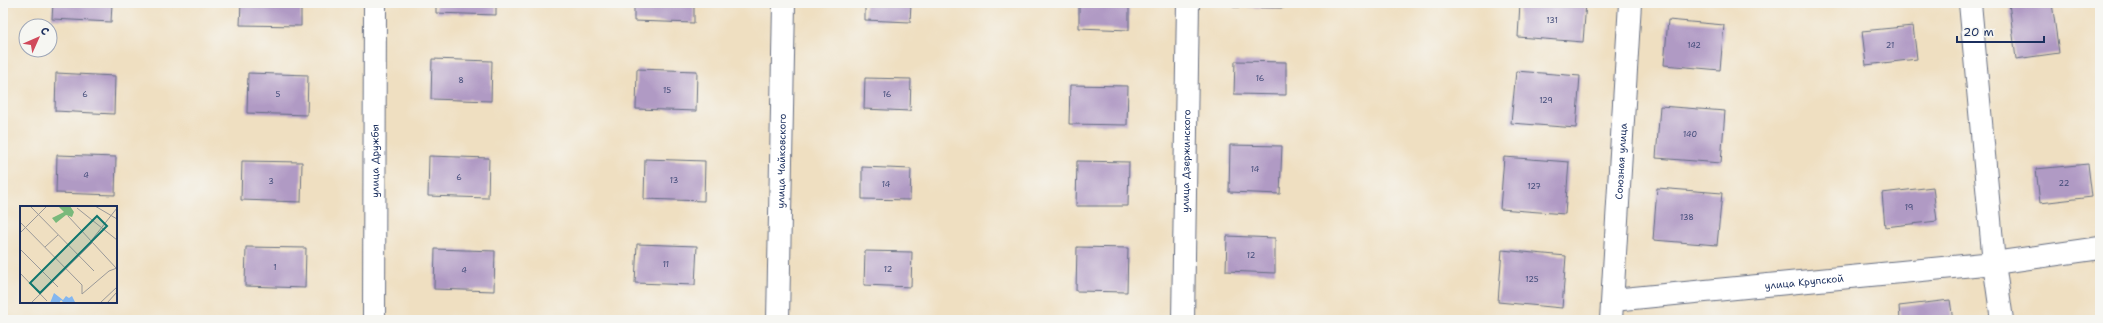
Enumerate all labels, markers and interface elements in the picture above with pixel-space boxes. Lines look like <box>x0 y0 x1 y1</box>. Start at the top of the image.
house number: 131 <box>1546 15 1558 26</box>
north arrow <box>18 18 58 58</box>
scale bar <box>1957 18 2044 44</box>
text: С <box>37 24 53 39</box>
text: 20 m <box>1963 24 1994 40</box>
house number: 142 <box>1687 40 1701 51</box>
house number: 21 <box>1886 40 1894 51</box>
house number: 16 <box>1256 73 1265 84</box>
house number: 8 <box>458 75 464 86</box>
house number: 15 <box>663 85 671 96</box>
house number: 6 <box>82 89 88 100</box>
house number: 5 <box>276 89 281 100</box>
house number: 16 <box>883 89 892 100</box>
house number: 129 <box>1539 95 1553 106</box>
street label: улица Дзержинского <box>1179 109 1193 213</box>
street label: улица Чайковского <box>774 113 789 209</box>
street label: Союзная улица <box>1612 122 1630 200</box>
street label: улица Дружбы <box>368 124 382 198</box>
house number: 140 <box>1683 129 1697 140</box>
house number: 14 <box>1251 164 1260 175</box>
house number: 4 <box>83 170 89 181</box>
house number: 6 <box>456 172 462 183</box>
house number: 13 <box>670 175 678 186</box>
house number: 3 <box>268 176 274 187</box>
house number: 22 <box>2059 178 2070 189</box>
house number: 14 <box>882 179 891 190</box>
house number: 127 <box>1527 181 1541 192</box>
house number: 19 <box>1905 202 1913 213</box>
inset map <box>20 206 117 303</box>
house number: 138 <box>1680 212 1694 223</box>
house number: 12 <box>1247 250 1256 261</box>
house number: 11 <box>663 259 669 270</box>
house number: 1 <box>273 262 277 273</box>
house number: 12 <box>884 264 893 275</box>
house number: 4 <box>461 265 467 276</box>
street label: улица Крупской <box>1764 272 1845 292</box>
house number: 125 <box>1525 274 1539 285</box>

